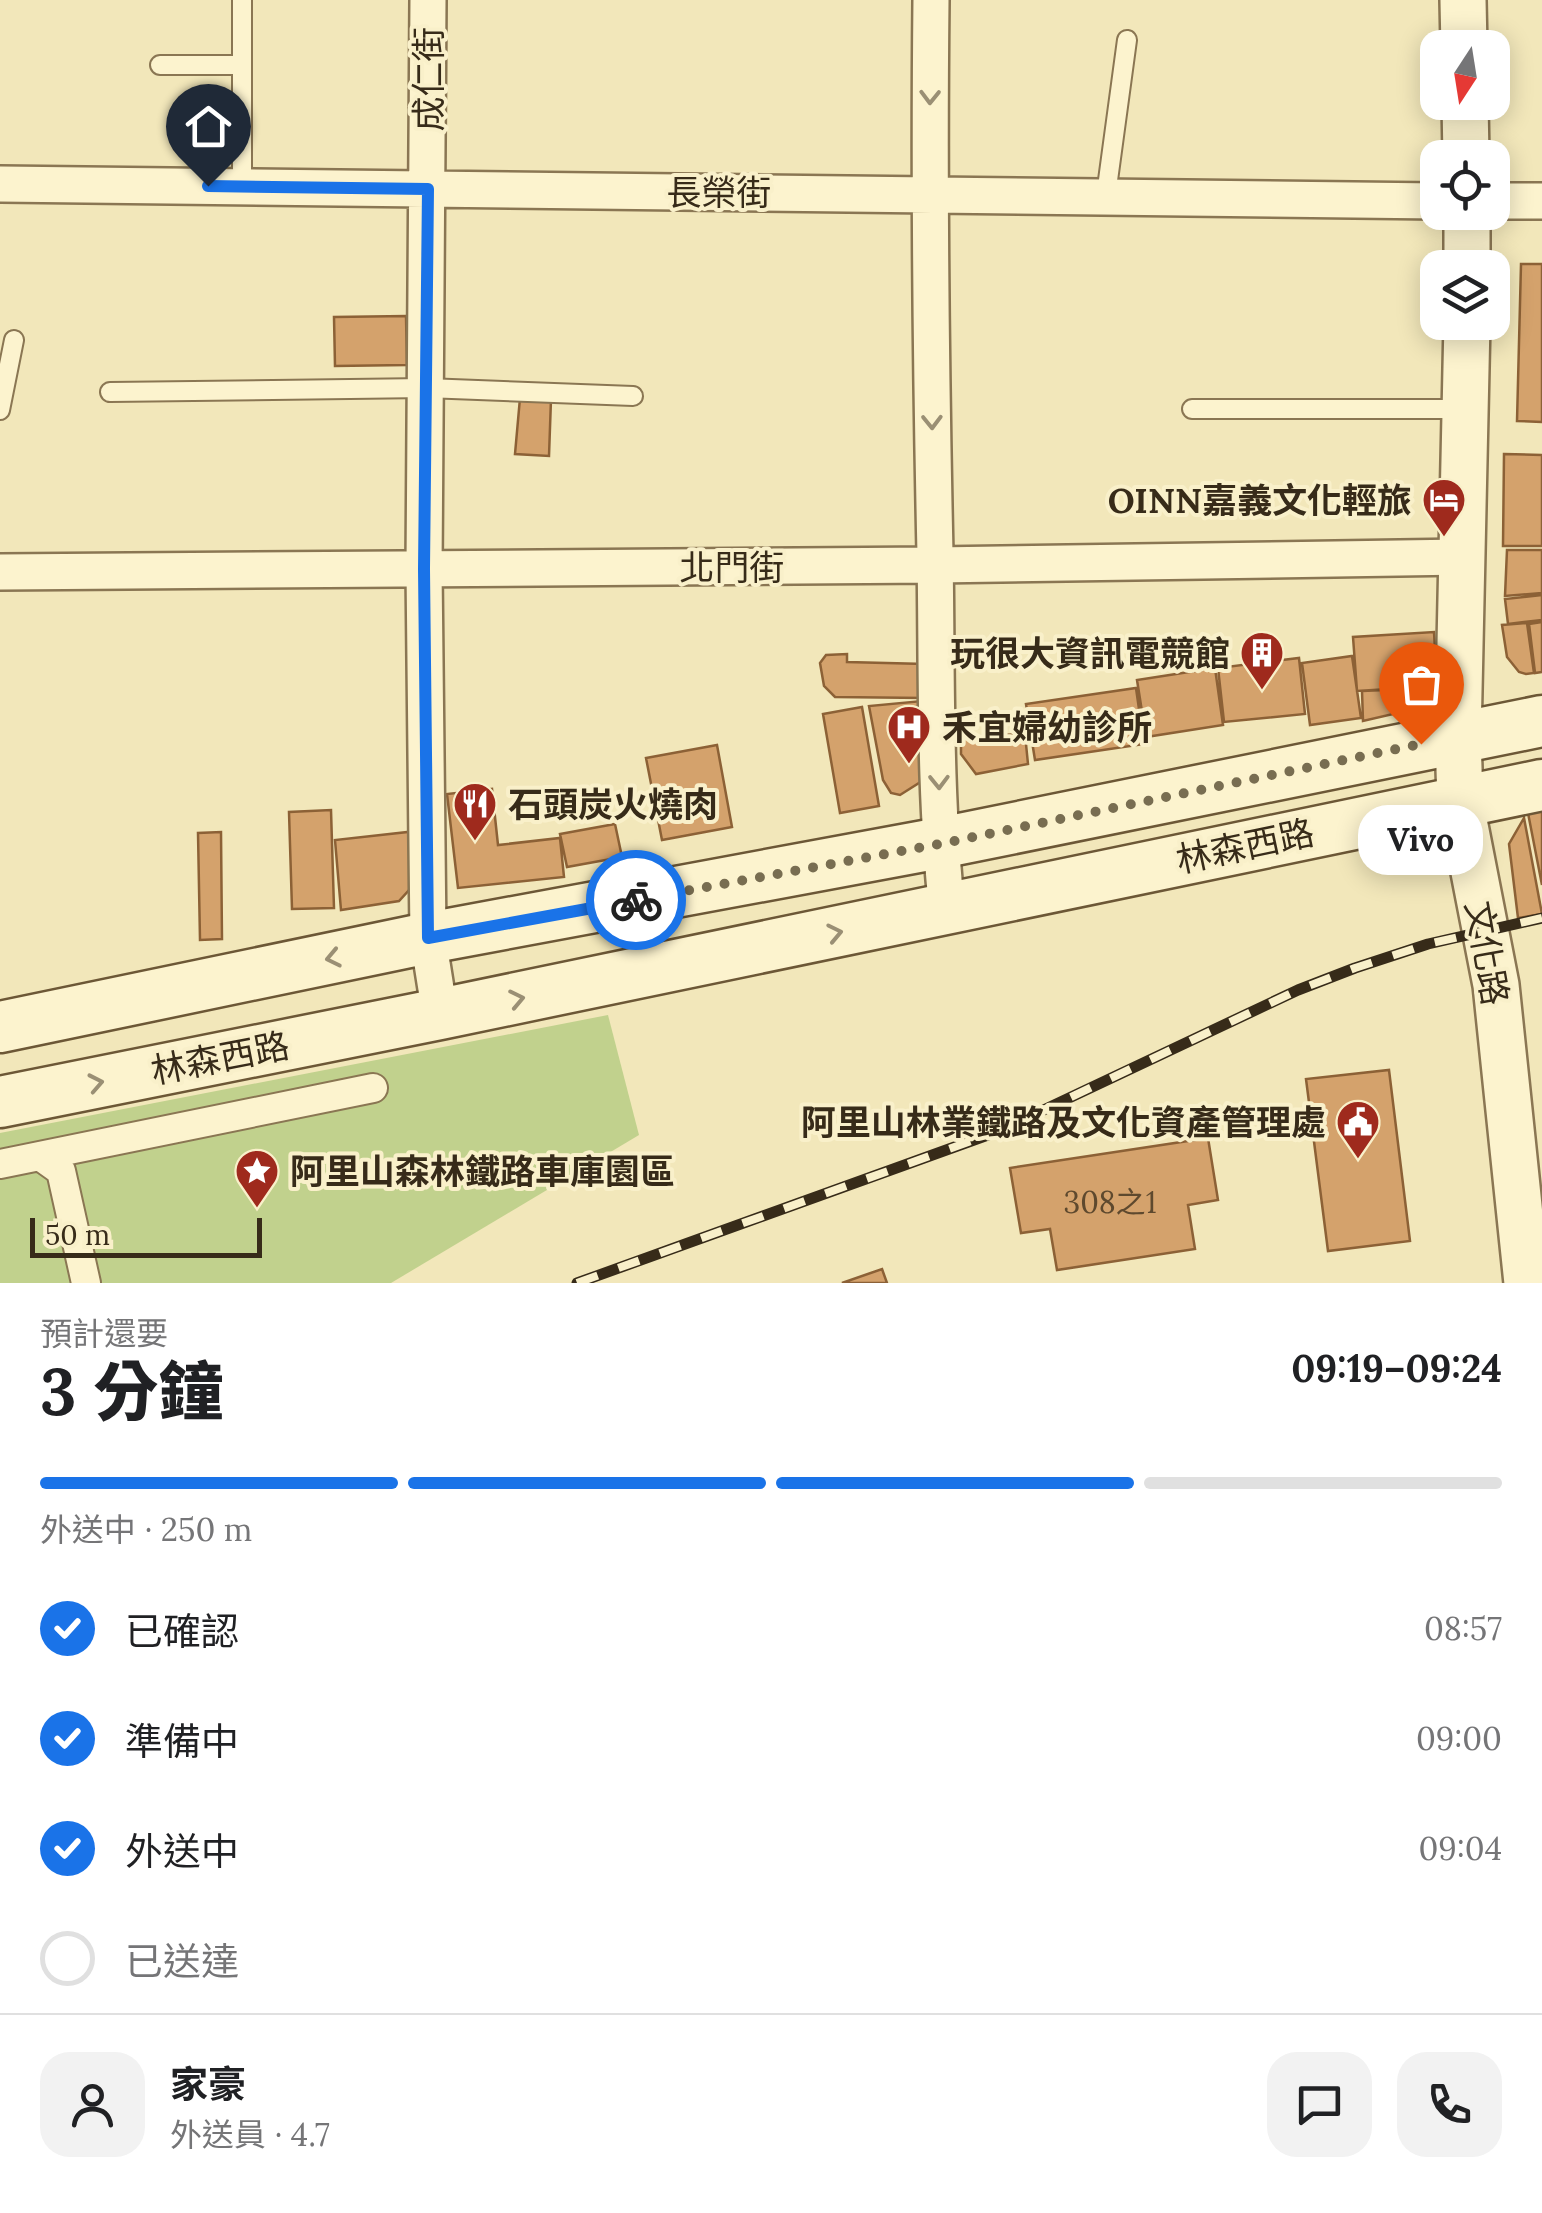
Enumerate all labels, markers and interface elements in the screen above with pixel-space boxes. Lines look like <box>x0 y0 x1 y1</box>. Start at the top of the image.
street label: 成仁街 <box>406 26 451 132</box>
north arrow <box>1420 30 1510 120</box>
map controls <box>1420 30 1510 340</box>
pin <box>166 84 251 187</box>
one-way arrow <box>919 90 941 106</box>
icon: home <box>181 99 236 154</box>
button: locate <box>1420 140 1510 230</box>
street label: 長榮街 <box>666 170 772 215</box>
button: layers <box>1420 250 1510 340</box>
one-way arrow <box>922 415 943 431</box>
hotel icon: OINN嘉義文化輕旅 <box>1421 477 1467 538</box>
place label: OINN嘉義文化輕旅 <box>1108 478 1412 523</box>
street label: 北門街 <box>679 545 785 590</box>
building icon: 玩很大資訊電競館 <box>1239 630 1285 691</box>
place label: 玩很大資訊電競館 <box>950 631 1230 676</box>
pin <box>1379 642 1464 745</box>
icon: bag <box>1394 657 1449 712</box>
hospital icon: 禾宜婦幼診所 <box>886 704 932 765</box>
place label: 禾宜婦幼診所 <box>942 705 1152 750</box>
one-way arrow <box>928 776 950 791</box>
restaurant icon: 石頭炭火燒肉 <box>452 781 498 842</box>
place label: 石頭炭火燒肉 <box>508 782 718 827</box>
callout: Vivo <box>1358 804 1484 874</box>
street label: 林森西路 <box>1172 809 1318 883</box>
text: Vivo <box>1387 819 1454 860</box>
courier <box>586 850 686 950</box>
icon: bike <box>609 873 664 928</box>
street label: 文化路 <box>1456 897 1518 1009</box>
one-way arrow <box>827 923 844 944</box>
one-way arrow <box>324 946 341 967</box>
one-way arrow <box>508 989 525 1010</box>
street label: 林森西路 <box>147 1023 293 1093</box>
one-way arrow <box>87 1074 104 1095</box>
public building icon: 阿里山林業鐵路及文化資產管理處 <box>1335 1099 1381 1160</box>
place label: 阿里山林業鐵路及文化資產管理處 <box>801 1100 1326 1145</box>
place icon: 阿里山森林鐵路車庫園區 <box>234 1148 280 1209</box>
place label: 阿里山森林鐵路車庫園區 <box>290 1149 675 1194</box>
house number: 308之1 <box>1063 1183 1157 1221</box>
scale bar <box>30 1213 262 1258</box>
text: 50 m <box>45 1217 110 1253</box>
text: 預計還要 <box>40 1313 168 1354</box>
text: 09:19–09:24 <box>1291 1344 1502 1392</box>
text: 3 分鐘 <box>40 1350 224 1433</box>
text: 外送中 · 250 m <box>40 1509 252 1550</box>
icon: check <box>40 1601 95 1656</box>
text: 已確認 <box>125 1607 239 1655</box>
text: 08:57 <box>1424 1608 1502 1649</box>
icon: check <box>40 1711 95 1766</box>
text: 準備中 <box>125 1717 239 1765</box>
text: 09:00 <box>1416 1718 1502 1759</box>
icon: check <box>40 1821 95 1876</box>
text: 外送中 <box>125 1827 239 1875</box>
text: 09:04 <box>1418 1828 1502 1869</box>
text: 已送達 <box>125 1937 239 1985</box>
button: person <box>40 2052 145 2157</box>
button: chat <box>1267 2052 1372 2157</box>
button: phone <box>1397 2052 1502 2157</box>
text: 家豪 <box>170 2060 246 2108</box>
text: 外送員 · 4.7 <box>170 2114 330 2155</box>

